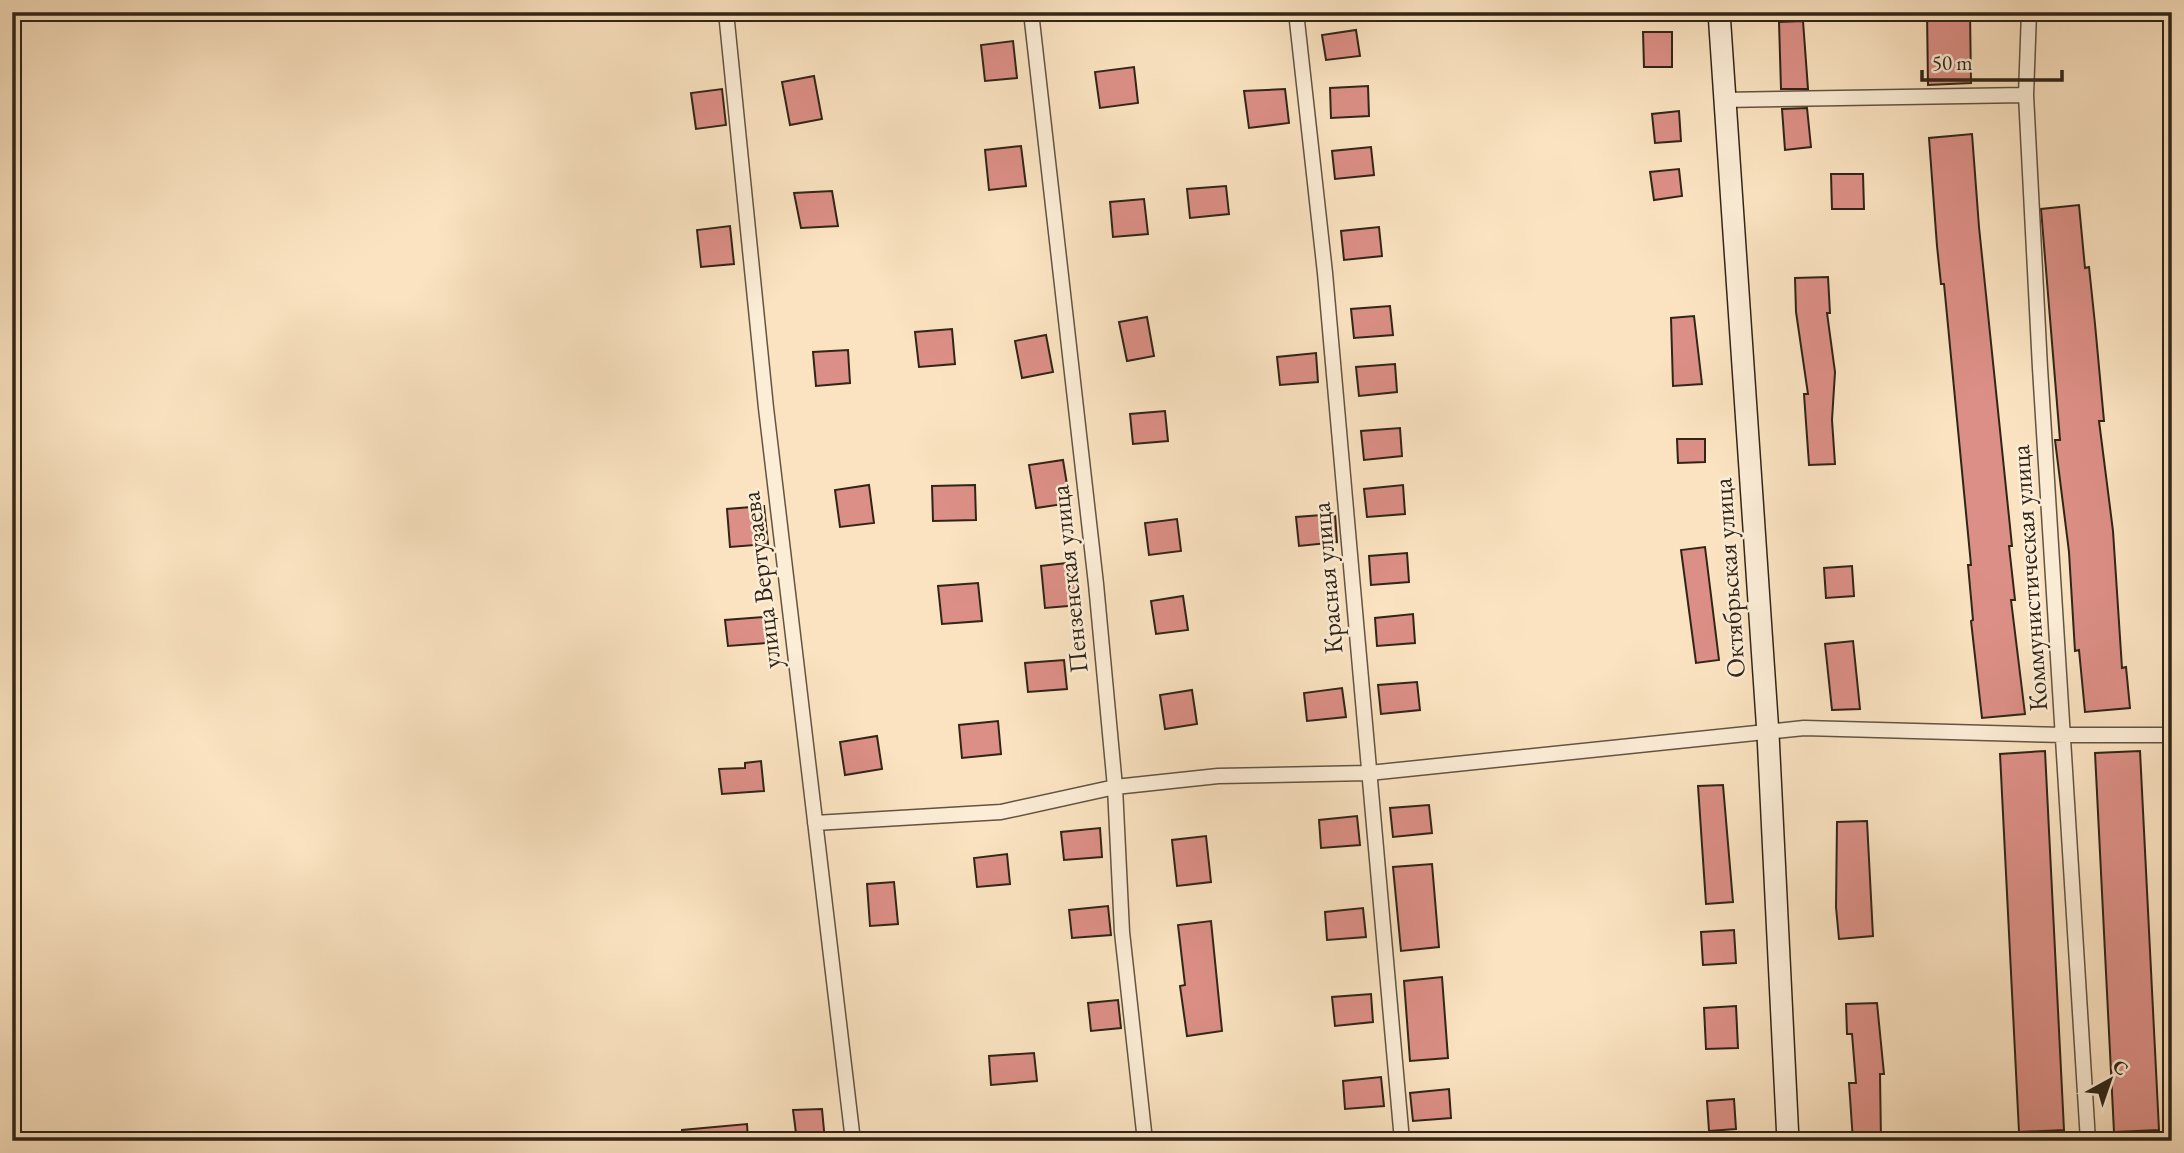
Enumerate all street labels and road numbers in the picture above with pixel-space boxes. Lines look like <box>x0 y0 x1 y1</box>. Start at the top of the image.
street label: Коммунистическая улица <box>2003 443 2055 712</box>
street label: Октябрьская улица <box>1705 476 1753 679</box>
street label: Пензенская улица <box>1042 483 1096 675</box>
street label: улица Вертузаева <box>733 489 789 671</box>
street label: Красная улица <box>1303 500 1351 655</box>

